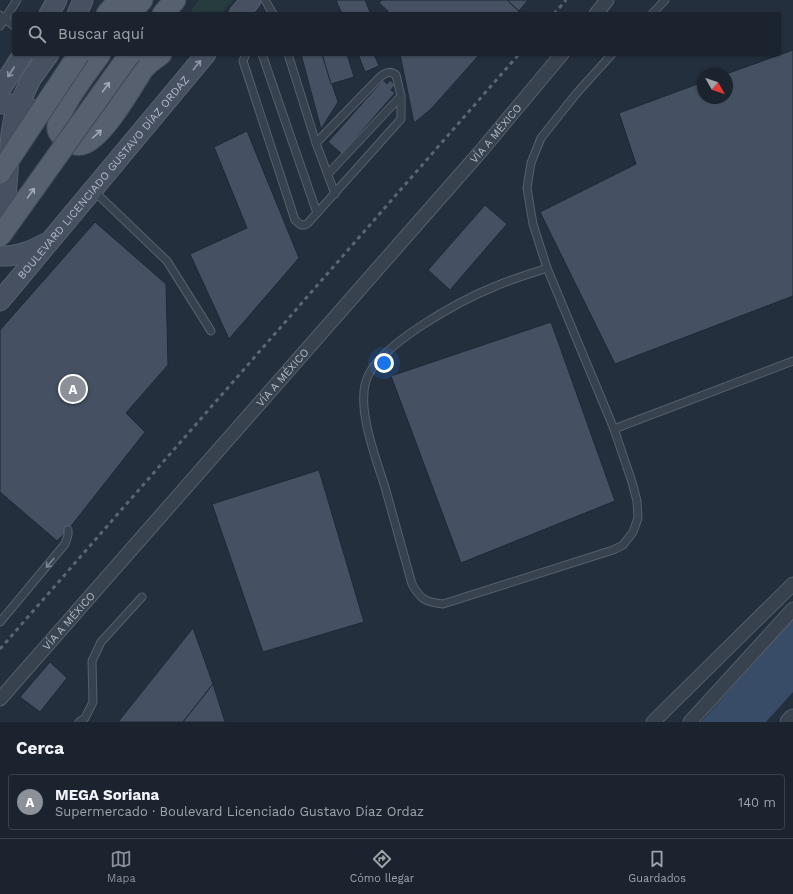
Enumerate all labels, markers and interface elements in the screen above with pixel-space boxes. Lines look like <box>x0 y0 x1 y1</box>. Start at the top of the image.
search box <box>12 12 781 56</box>
icon: search <box>26 23 48 45</box>
text: Buscar aquí <box>58 25 144 43</box>
one-way arrow <box>193 60 202 71</box>
one-way arrow <box>7 66 15 78</box>
north arrow <box>697 68 733 104</box>
street label: BOULEVARD LICENCIADO GUSTAVO DÍAZ ORDAZ <box>15 73 192 282</box>
one-way arrow <box>102 82 111 93</box>
street label: VÍA A MÉXICO <box>467 102 524 166</box>
one-way arrow <box>92 129 102 138</box>
one-way arrow <box>27 188 35 199</box>
street label: VÍA A MÉXICO <box>254 346 312 409</box>
your location <box>374 353 394 373</box>
pin: A <box>60 374 86 404</box>
one-way arrow <box>45 558 54 568</box>
street label: VÍA A MÉXICO <box>40 589 98 653</box>
text: Cerca <box>16 738 64 758</box>
text: MEGA Soriana <box>55 786 159 804</box>
text: A <box>26 795 34 810</box>
text: 140 m <box>738 795 776 810</box>
text: Supermercado · Boulevard Licenciado Gustavo Díaz Ordaz <box>55 804 424 819</box>
tab: Mapa <box>107 848 136 885</box>
tab: Cómo llegar <box>350 848 414 885</box>
tab: Guardados <box>628 848 686 885</box>

